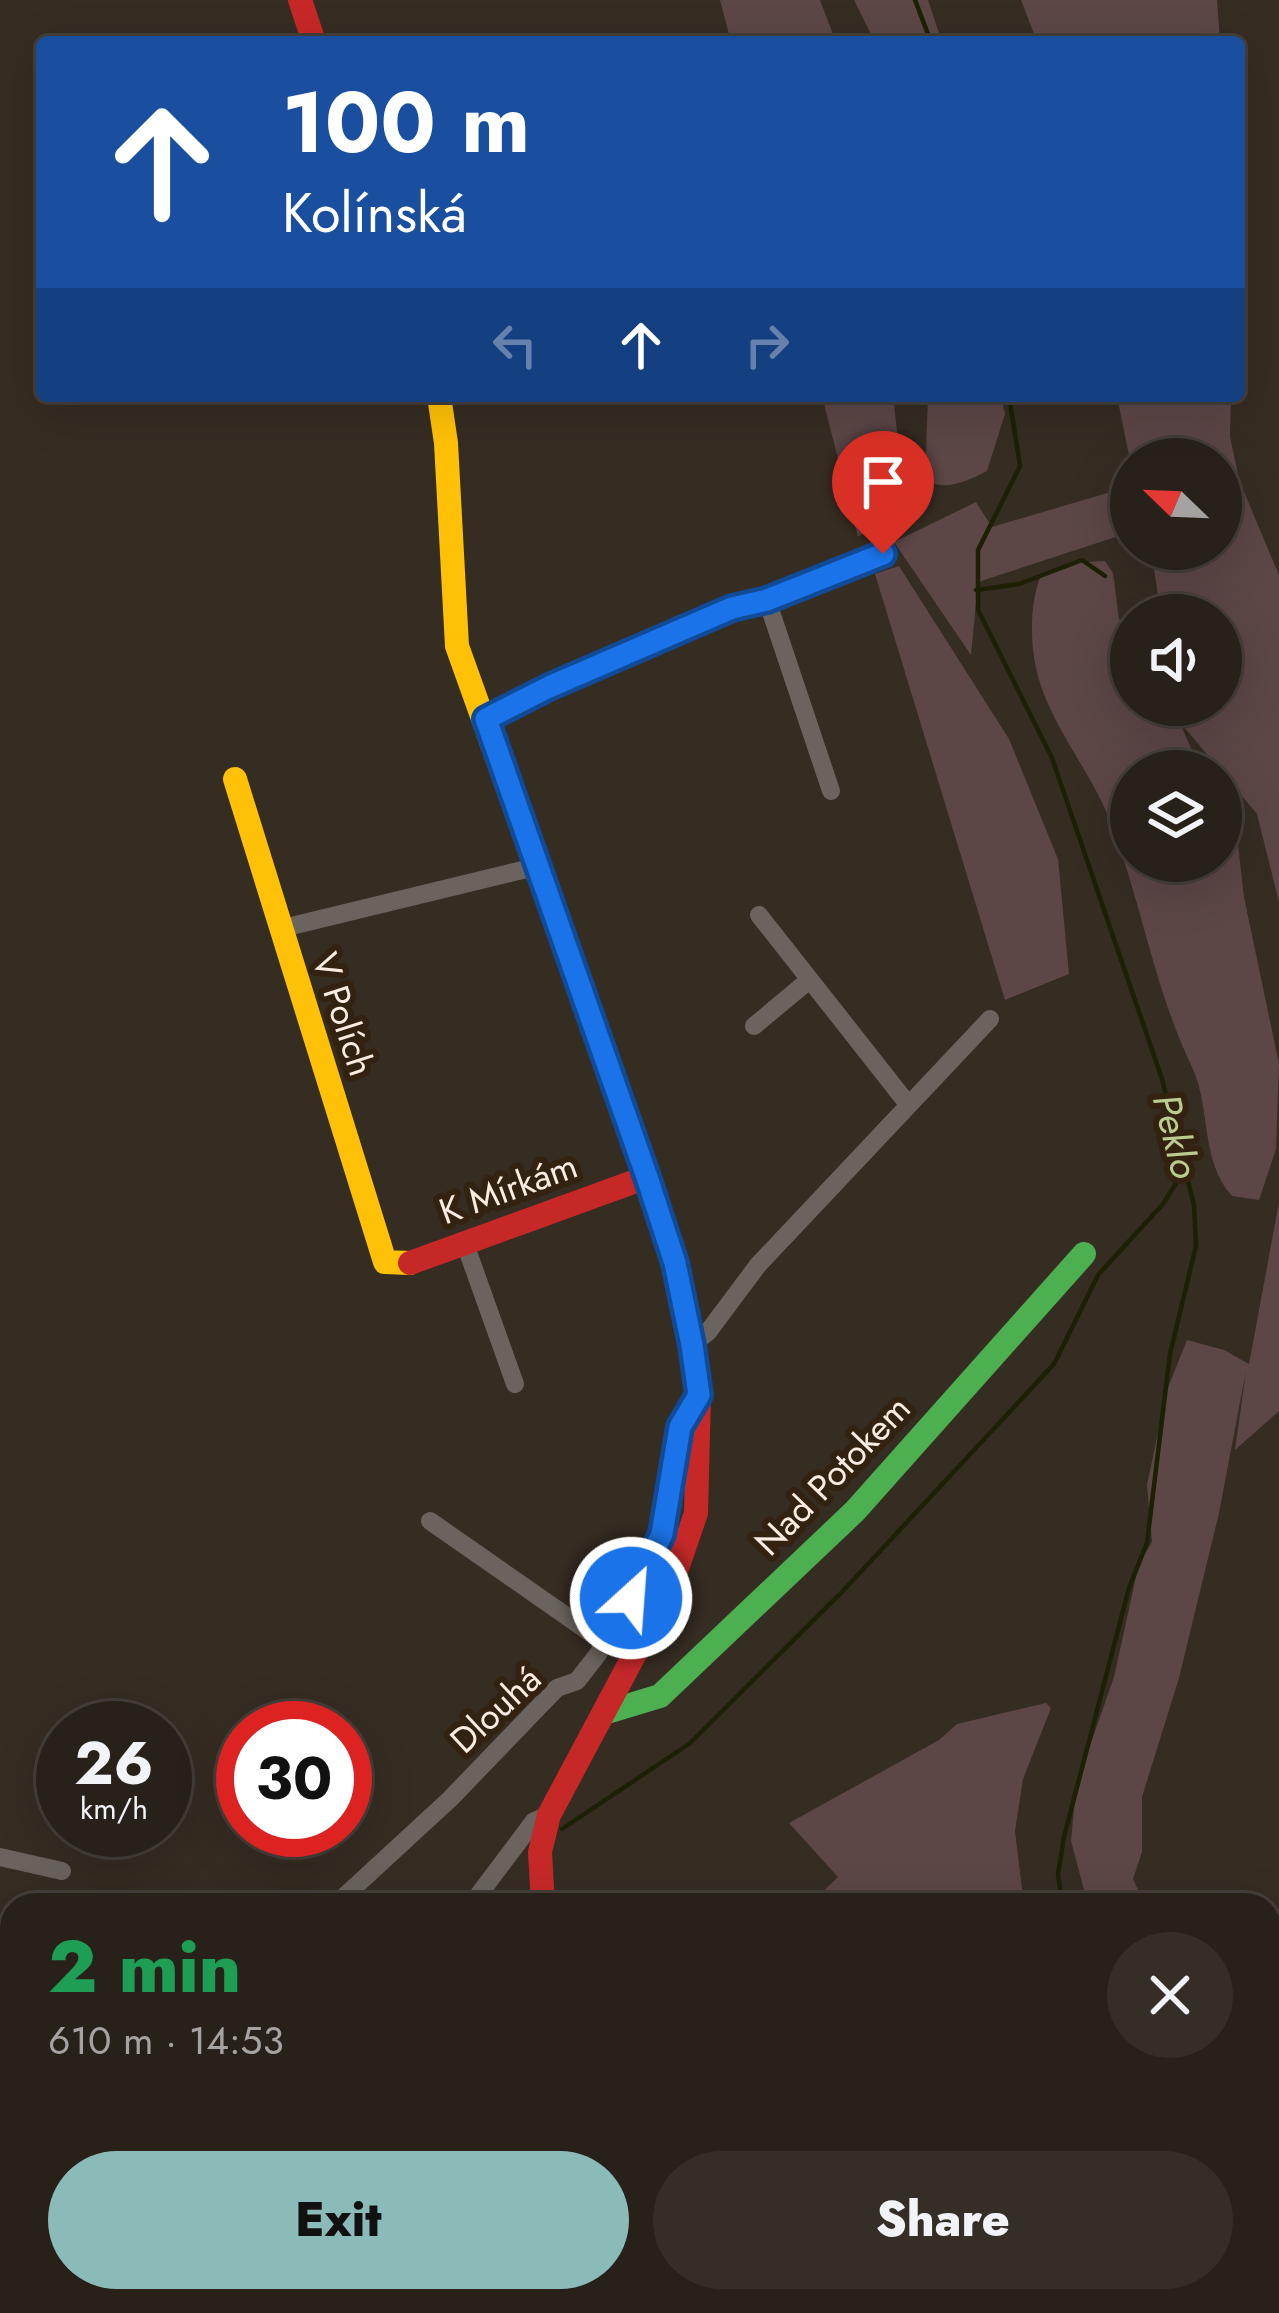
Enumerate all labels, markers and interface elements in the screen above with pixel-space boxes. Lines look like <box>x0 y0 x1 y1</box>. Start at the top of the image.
text: 100 m <box>282 62 530 184</box>
icon: ahead <box>84 84 240 240</box>
text: Kolínská <box>282 174 467 252</box>
icon: left <box>482 312 548 378</box>
icon: ahead <box>608 312 674 378</box>
icon: right <box>734 312 800 378</box>
pin <box>832 431 934 554</box>
north arrow <box>1110 438 1242 570</box>
map controls <box>1110 438 1242 882</box>
icon: arrive <box>850 449 916 515</box>
button: sound <box>1110 594 1242 726</box>
button: layers <box>1110 750 1242 882</box>
street label: V Polích <box>300 946 388 1082</box>
water label: Peklo <box>1138 1088 1214 1184</box>
street label: K Mírkám <box>432 1139 584 1237</box>
street label: Nad Potokem <box>742 1383 922 1567</box>
position arrow <box>568 1535 694 1661</box>
street label: Dlouhá <box>438 1653 552 1765</box>
speed limit sign: 30 <box>216 1701 372 1857</box>
text: 26 <box>74 1720 154 1807</box>
text: km/h <box>80 1787 148 1830</box>
text: 2 min <box>48 1915 241 2019</box>
button: close <box>1107 1932 1233 2058</box>
text: 610 m · 14:53 <box>48 2012 284 2069</box>
button: Exit <box>48 2151 629 2289</box>
button: Share <box>653 2151 1233 2289</box>

